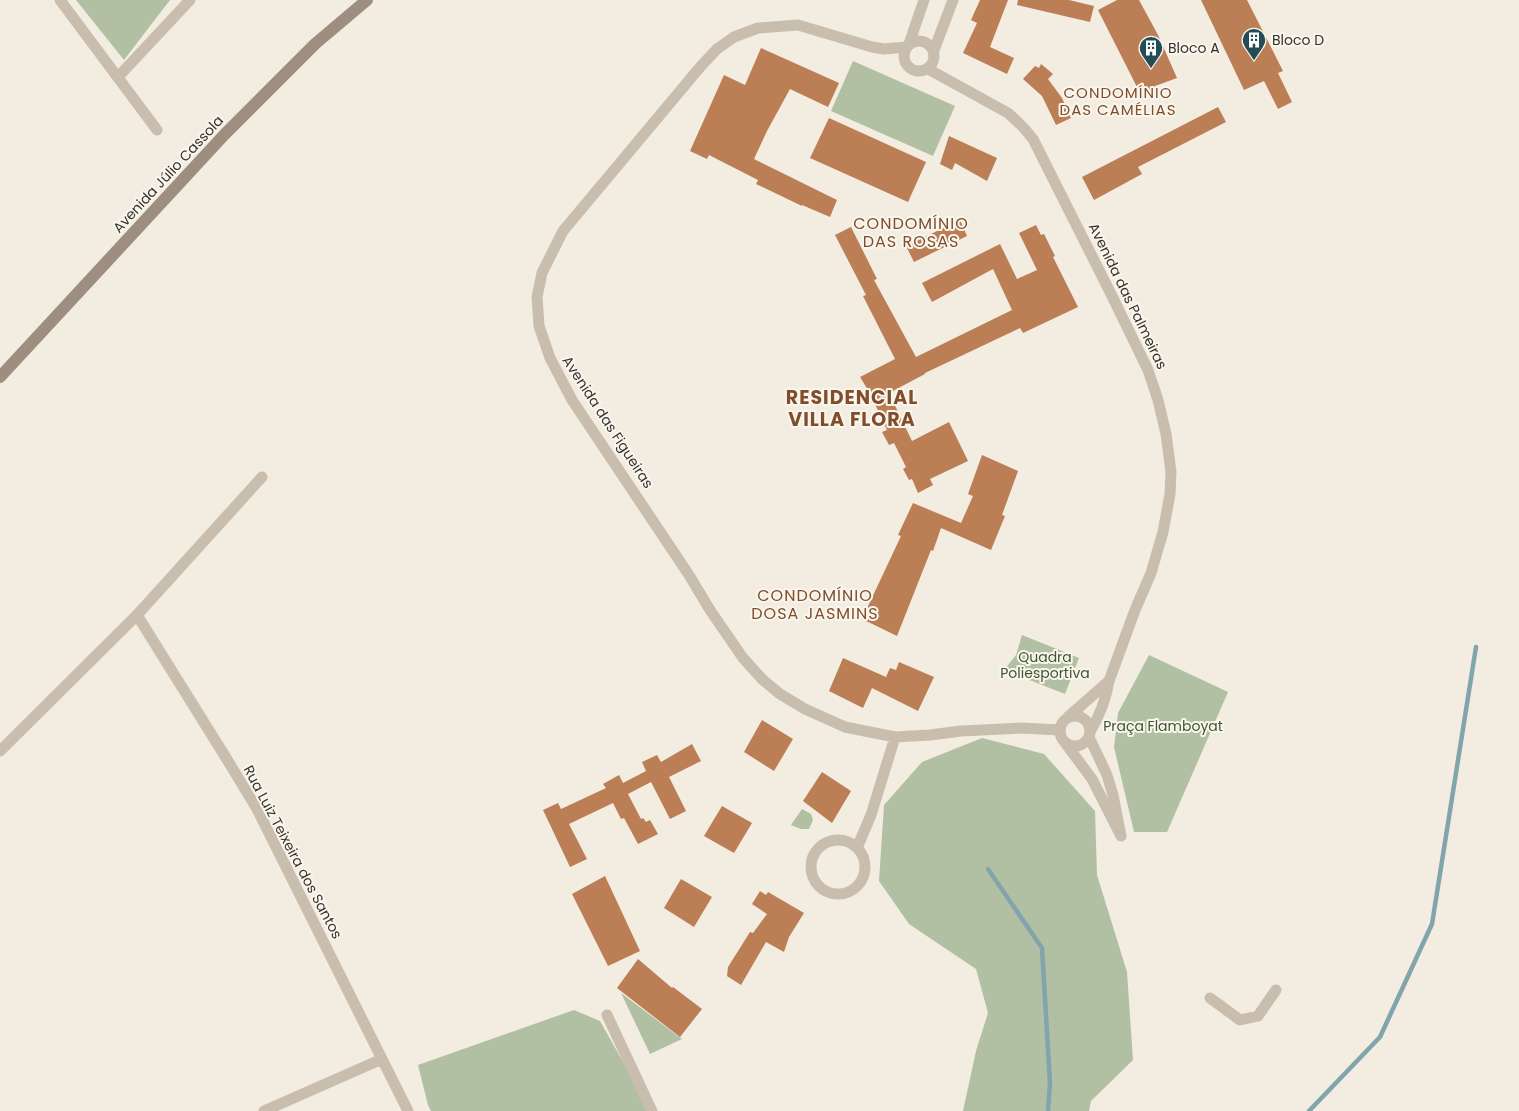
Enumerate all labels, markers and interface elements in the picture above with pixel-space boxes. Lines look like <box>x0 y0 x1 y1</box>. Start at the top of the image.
building icon: Bloco D <box>1241 27 1267 61</box>
place label: Bloco D <box>1272 30 1324 50</box>
building icon: Bloco A <box>1138 35 1164 69</box>
place label: Bloco A <box>1168 38 1220 58</box>
district label: CONDOMÍNIO DAS CAMÉLIAS <box>1060 82 1176 120</box>
street label: Avenida Júlio Cassola <box>108 111 228 237</box>
district label: CONDOMÍNIO DAS ROSAS <box>853 212 969 253</box>
street label: Avenida das Palmeiras <box>1084 219 1172 373</box>
street label: Avenida das Figueiras <box>558 352 658 492</box>
district label: RESIDENCIAL VILLA FLORA <box>786 384 918 433</box>
district label: CONDOMÍNIO DOSA JASMINS <box>751 584 879 625</box>
park label: Quadra Poliesportiva <box>1000 647 1090 683</box>
park label: Praça Flamboyat <box>1103 716 1223 736</box>
street label: Rua Luiz Teixeira dos Santos <box>239 762 347 942</box>

